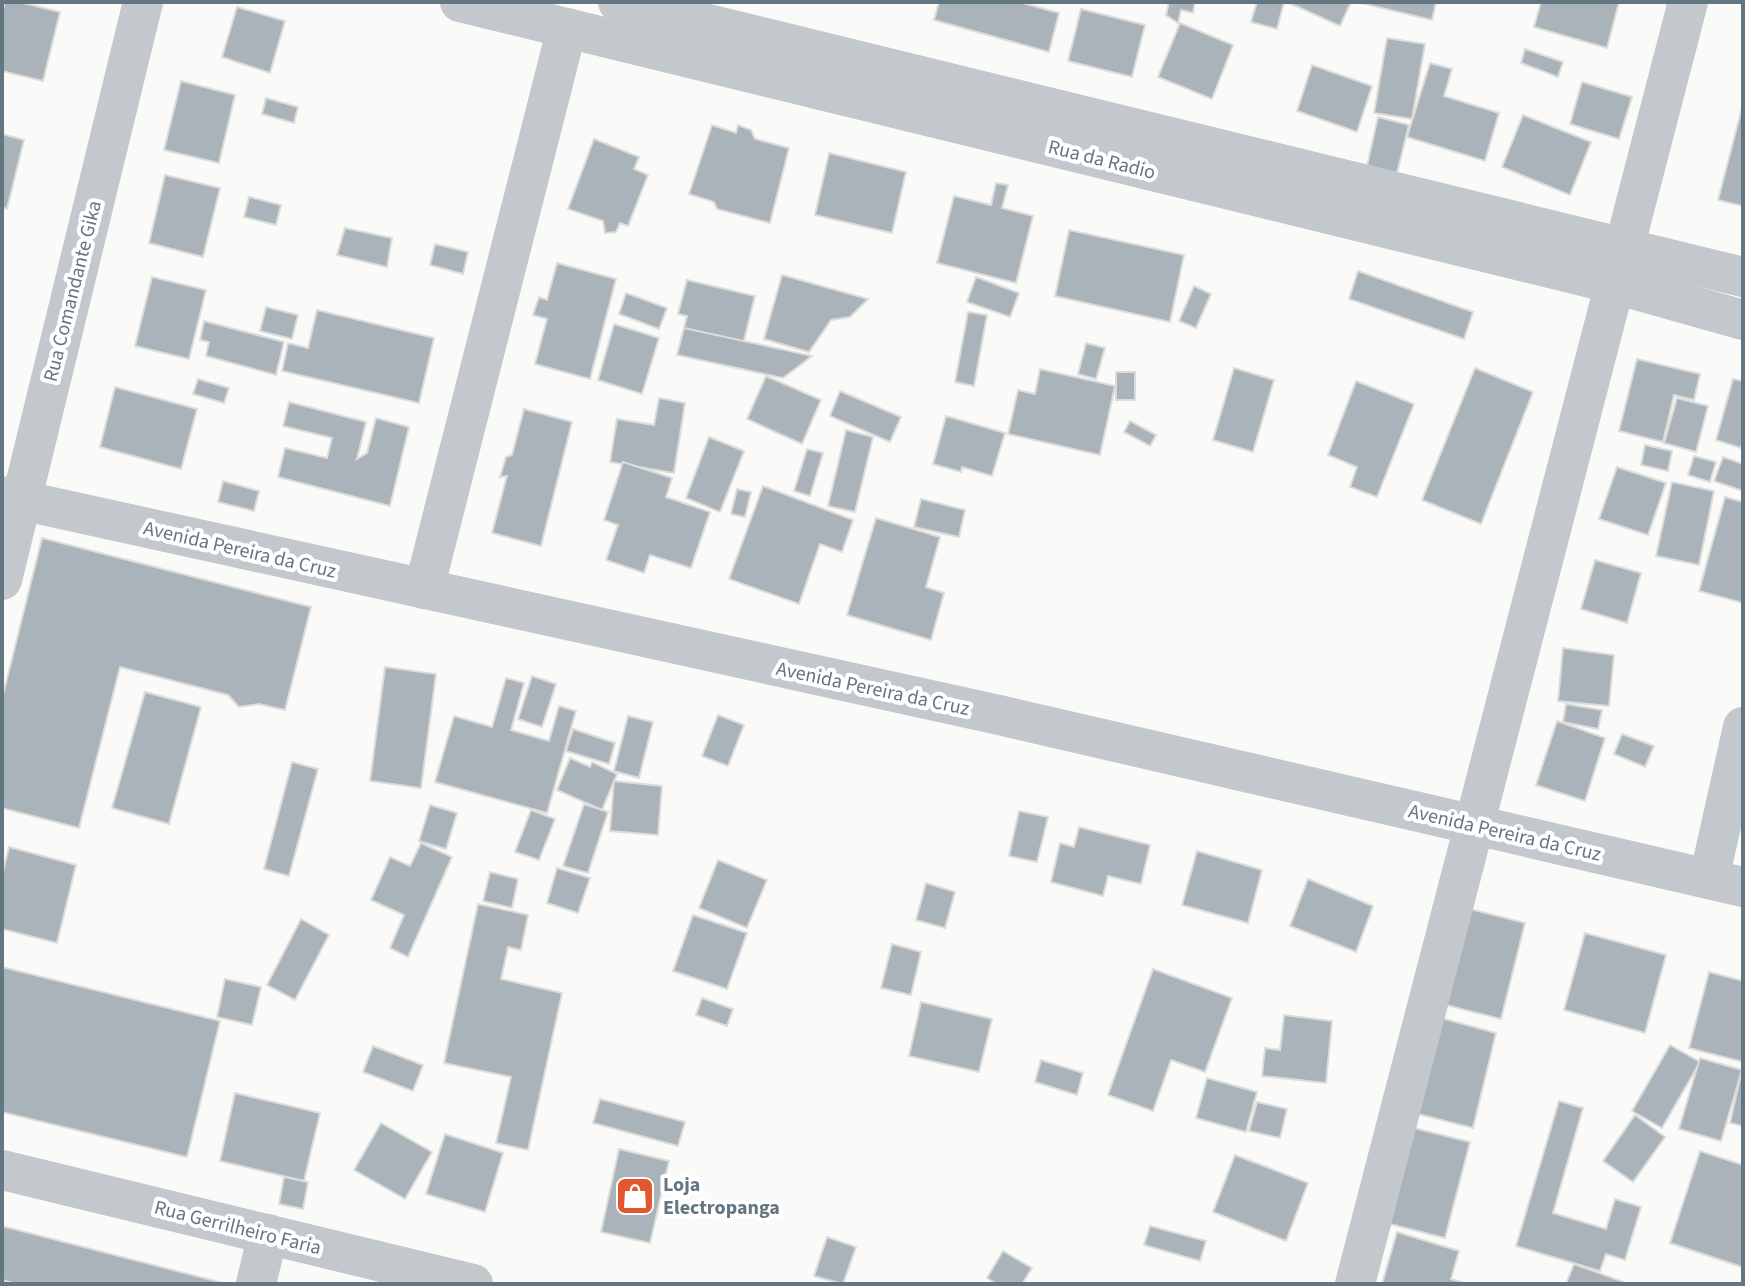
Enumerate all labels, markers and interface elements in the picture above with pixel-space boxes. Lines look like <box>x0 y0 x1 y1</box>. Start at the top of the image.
street label: Rua da Radio <box>1045 133 1158 187</box>
street label: Rua Comandante Gika <box>37 198 109 385</box>
street label: Avenida Pereira da Cruz <box>141 514 339 586</box>
street label: Avenida Pereira da Cruz <box>774 655 972 723</box>
street label: Avenida Pereira da Cruz <box>1406 797 1604 869</box>
place label: Loja Electropanga <box>663 1171 780 1222</box>
shop icon: Loja Electropanga <box>614 1175 656 1217</box>
street label: Rua Gerrilheiro Faria <box>151 1194 324 1262</box>

